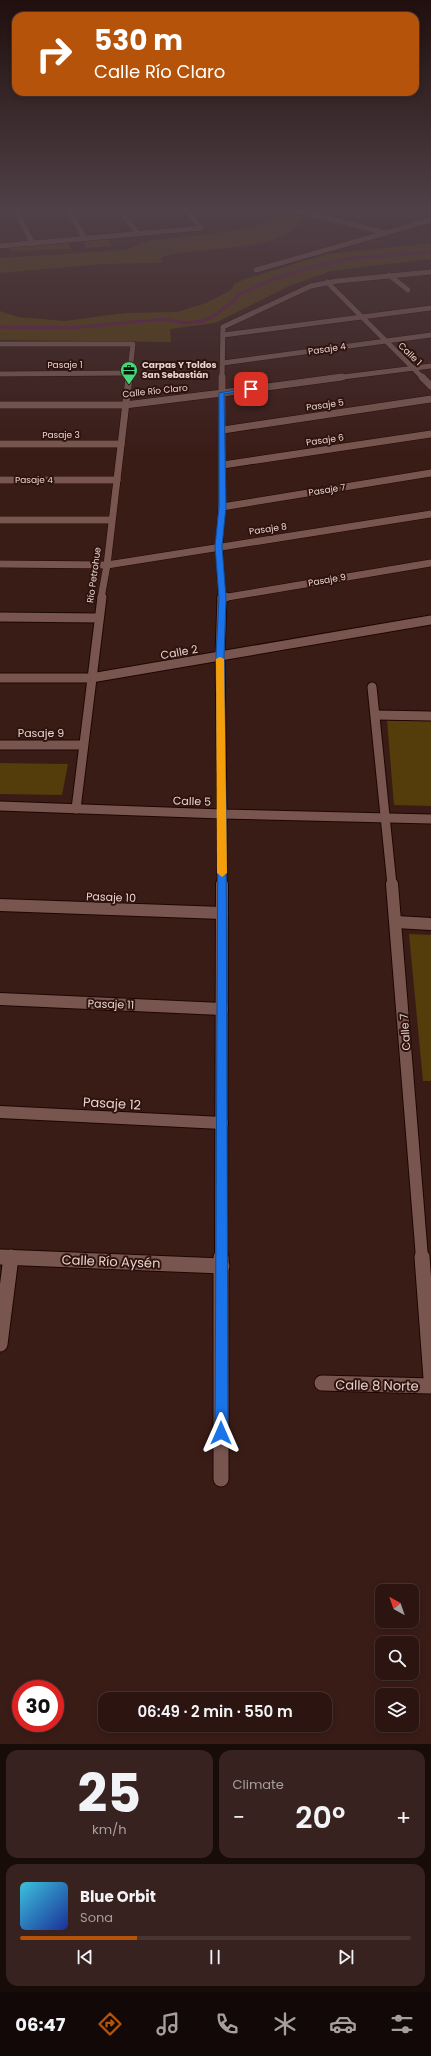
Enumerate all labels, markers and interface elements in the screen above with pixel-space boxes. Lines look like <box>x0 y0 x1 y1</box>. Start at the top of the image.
text: 530 m <box>94 21 183 60</box>
icon: right <box>28 28 80 80</box>
text: Calle Río Claro <box>94 59 225 84</box>
street label: Pasaje 4 <box>307 340 347 358</box>
street label: Calle 1 <box>396 340 424 368</box>
street label: Pasaje 1 <box>47 359 83 371</box>
place label: Carpas Y Toldos San Sebastián <box>142 359 217 381</box>
office icon: Carpas Y Toldos San Sebastián <box>119 360 139 385</box>
pin <box>234 372 268 406</box>
icon: arrive <box>240 378 262 400</box>
street label: Calle Río Claro <box>122 382 189 400</box>
street label: Pasaje 5 <box>305 396 345 414</box>
street label: Pasaje 3 <box>42 429 80 441</box>
street label: Pasaje 6 <box>305 431 345 449</box>
street label: Pasaje 4 <box>15 474 53 486</box>
street label: Pasaje 7 <box>308 481 346 499</box>
street label: Pasaje 8 <box>248 520 288 538</box>
street label: Río Petrohue <box>84 546 104 604</box>
street label: Pasaje 9 <box>307 571 347 589</box>
street label: Calle 2 <box>159 641 199 663</box>
street label: Pasaje 9 <box>18 725 64 741</box>
street label: Calle 5 <box>173 792 211 810</box>
street label: Pasaje 10 <box>86 888 136 906</box>
street label: Pasaje 11 <box>87 995 135 1013</box>
street label: Calle 7 <box>396 1013 414 1051</box>
street label: Pasaje 12 <box>82 1092 142 1115</box>
street label: Calle Río Aysén <box>61 1250 161 1273</box>
street label: Calle 8 Norte <box>335 1375 419 1396</box>
position arrow <box>200 1412 242 1454</box>
north arrow <box>375 1584 419 1628</box>
map controls <box>375 1584 419 1732</box>
button: search <box>375 1636 419 1680</box>
speed limit sign: 30 <box>12 1680 64 1732</box>
button: layers <box>375 1688 419 1732</box>
text: 06:49 · 2 min · 550 m <box>137 1701 293 1722</box>
text: 25 <box>78 1757 141 1830</box>
text: Climate <box>233 1775 284 1794</box>
text: 20° <box>295 1796 345 1839</box>
text: − <box>233 1802 245 1833</box>
text: + <box>396 1802 411 1833</box>
text: km/h <box>92 1820 127 1839</box>
text: Blue Orbit <box>80 1886 156 1907</box>
text: Sona <box>80 1908 113 1927</box>
icon: previous <box>74 1946 96 1968</box>
icon: pause <box>204 1946 226 1968</box>
icon: next <box>335 1946 357 1968</box>
icon: directions <box>96 2010 124 2038</box>
icon: music <box>154 2010 182 2038</box>
icon: phone <box>213 2010 241 2038</box>
icon: climate <box>271 2010 299 2038</box>
icon: car <box>329 2010 357 2038</box>
icon: filters <box>388 2010 416 2038</box>
text: 06:47 <box>15 2012 65 2037</box>

